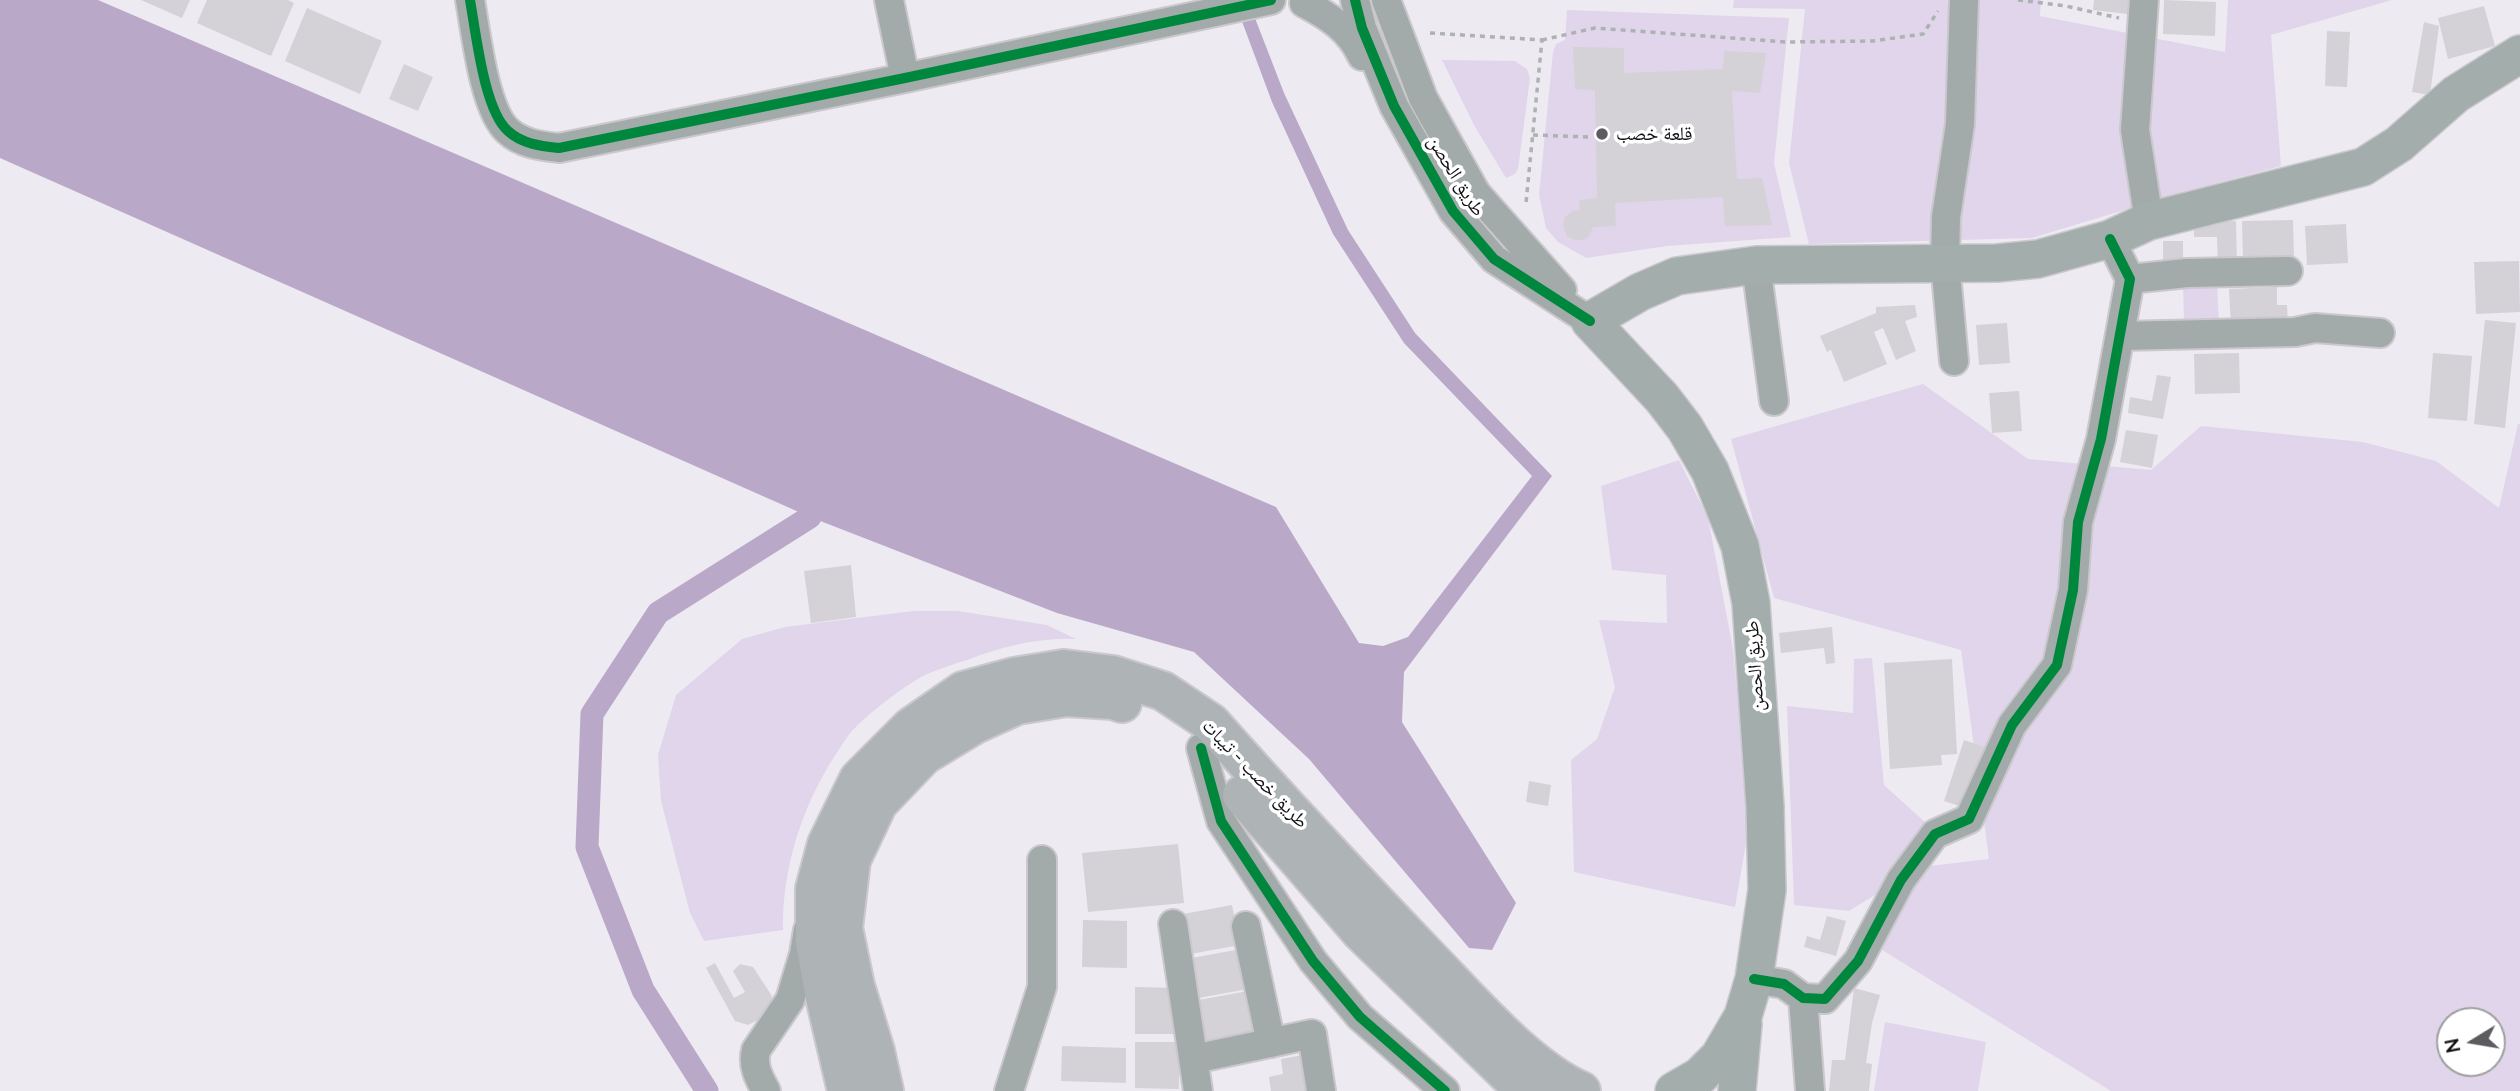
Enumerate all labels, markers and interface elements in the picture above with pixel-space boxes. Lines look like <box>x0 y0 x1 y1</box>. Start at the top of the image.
place label: قلعة خصب <box>1616 123 1692 145</box>
marker: قلعة خصب <box>1594 126 1610 142</box>
street label: طريق الحصن <box>1422 131 1490 221</box>
street label: طريق الحصن <box>1740 620 1770 712</box>
street label: طريق خصب - تيبات <box>1197 715 1313 833</box>
north arrow <box>2436 1007 2506 1077</box>
text: N <box>2439 1036 2466 1055</box>

